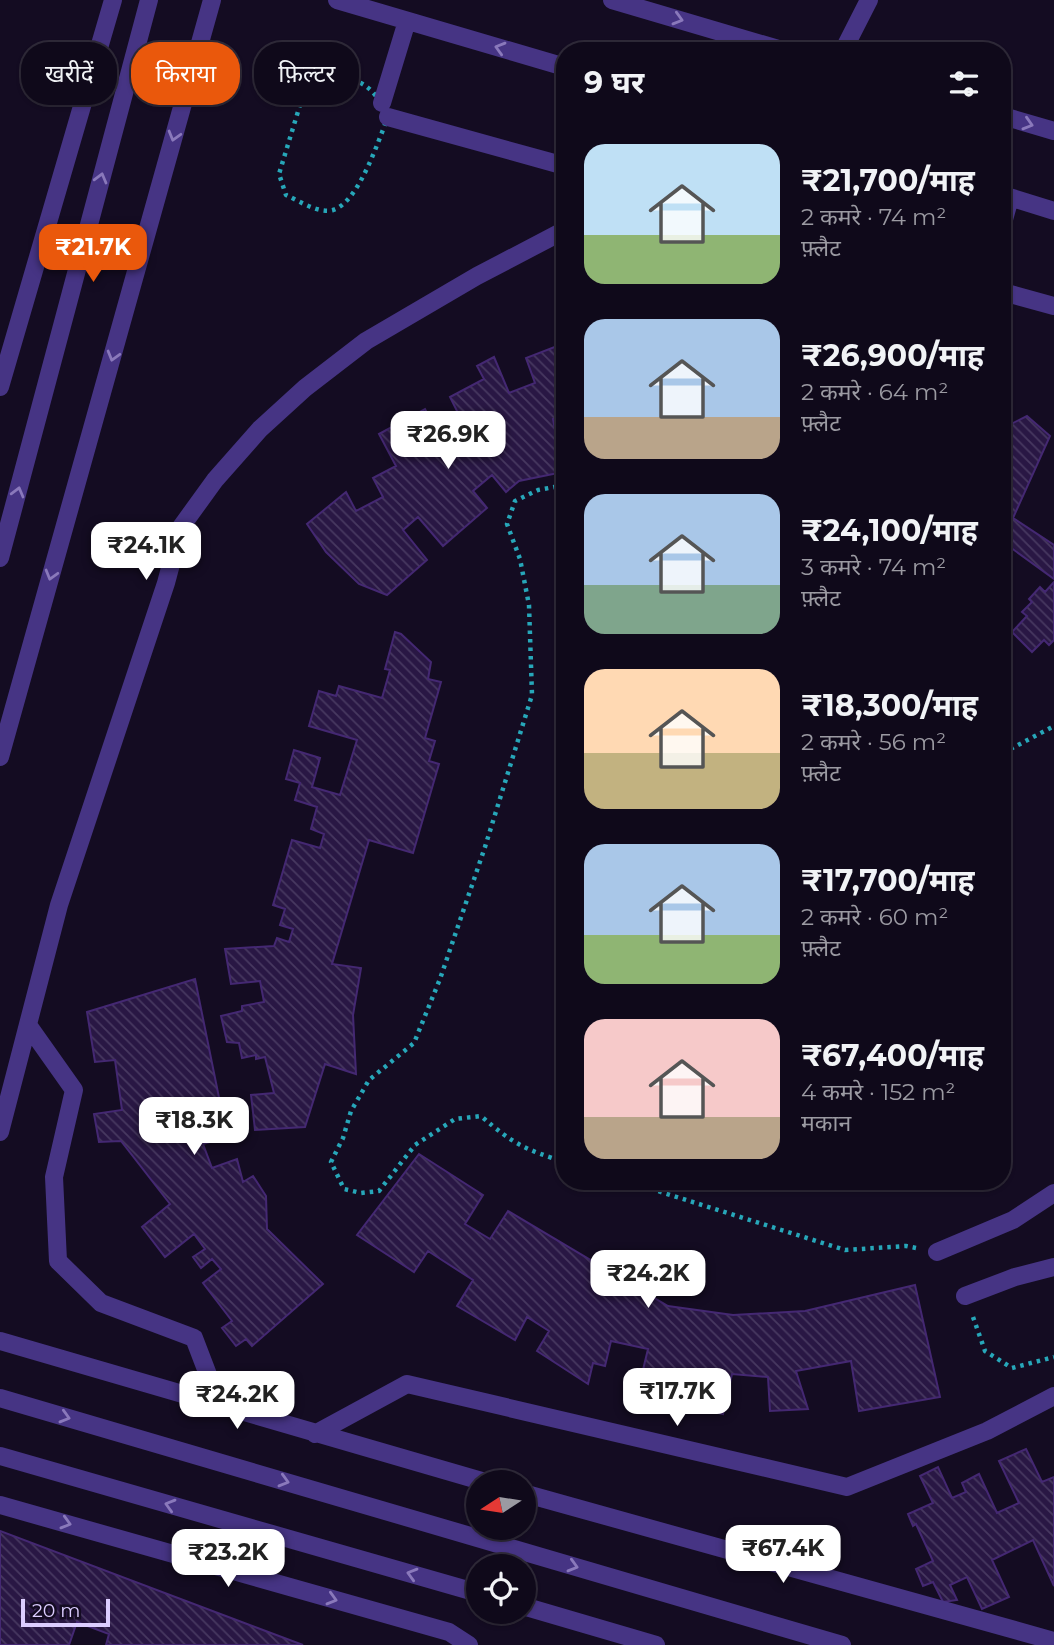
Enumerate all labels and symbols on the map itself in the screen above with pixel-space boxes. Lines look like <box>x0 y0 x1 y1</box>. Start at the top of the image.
one-way arrow <box>672 11 684 26</box>
one-way arrow <box>494 41 506 56</box>
one-way arrow <box>1022 115 1034 130</box>
one-way arrow <box>168 130 182 142</box>
one-way arrow <box>93 172 107 184</box>
pin: ₹21.7K <box>36 224 150 284</box>
one-way arrow <box>106 349 121 361</box>
pin: ₹26.9K <box>391 412 505 471</box>
one-way arrow <box>9 486 24 498</box>
pin: ₹24.1K <box>89 522 203 582</box>
one-way arrow <box>45 568 59 580</box>
pin: ₹18.3K <box>137 1098 251 1157</box>
pin: ₹24.2K <box>591 1250 705 1310</box>
pin: ₹17.7K <box>620 1368 734 1428</box>
pin: ₹24.2K <box>180 1372 294 1431</box>
one-way arrow <box>59 1408 71 1423</box>
north arrow <box>466 1470 536 1540</box>
one-way arrow <box>278 1472 290 1487</box>
one-way arrow <box>164 1498 176 1513</box>
one-way arrow <box>59 1515 71 1530</box>
pin: ₹67.4K <box>726 1526 840 1585</box>
pin: ₹23.2K <box>171 1530 285 1589</box>
one-way arrow <box>566 1557 578 1572</box>
one-way arrow <box>406 1568 418 1583</box>
one-way arrow <box>325 1590 337 1605</box>
scale bar <box>21 1596 110 1628</box>

